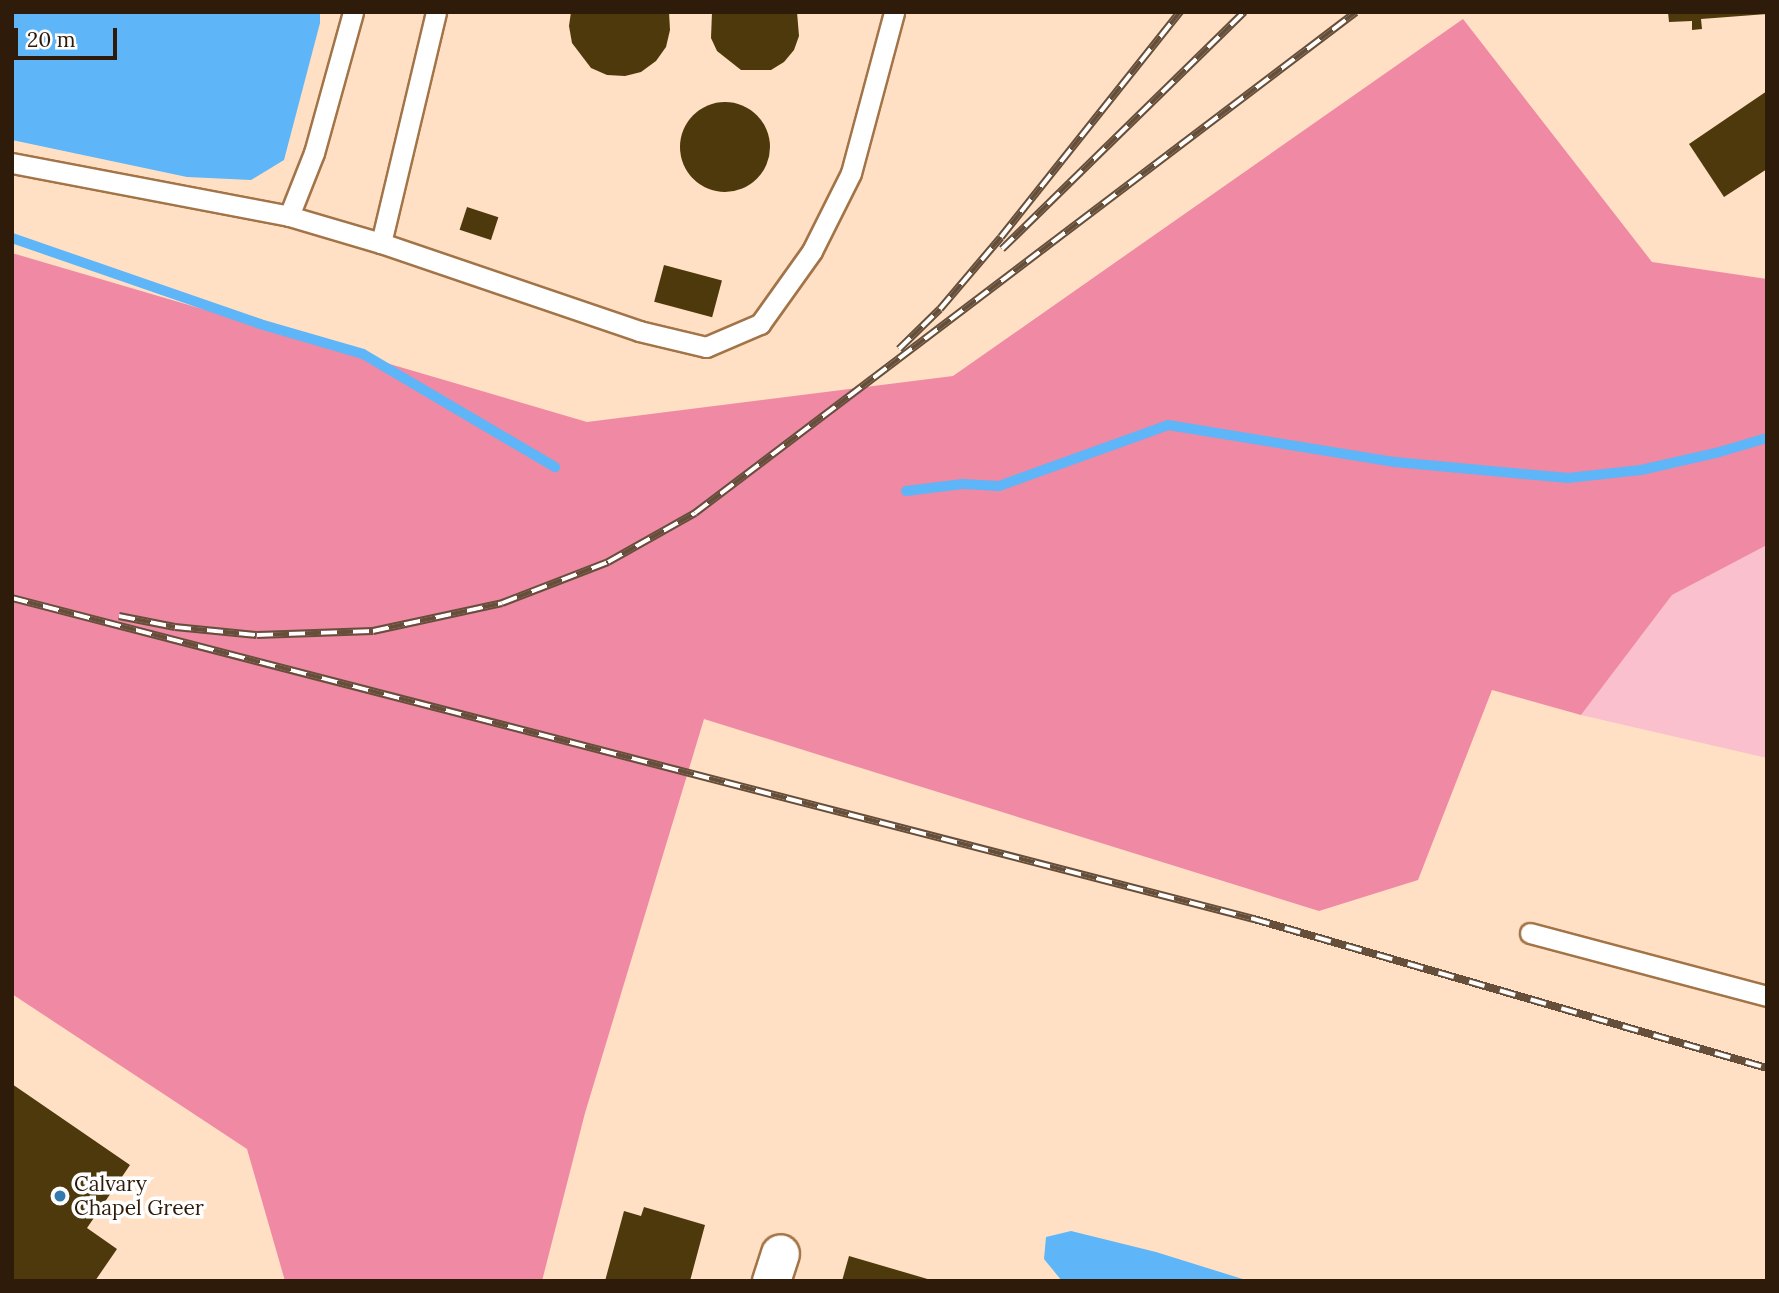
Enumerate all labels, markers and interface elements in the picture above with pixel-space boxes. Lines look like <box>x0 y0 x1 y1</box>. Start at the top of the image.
scale bar <box>18 14 121 58</box>
text: 20 m <box>27 26 76 53</box>
place label: Calvary Chapel Greer <box>74 1171 204 1221</box>
marker: Calvary Chapel Greer <box>52 1188 68 1204</box>

